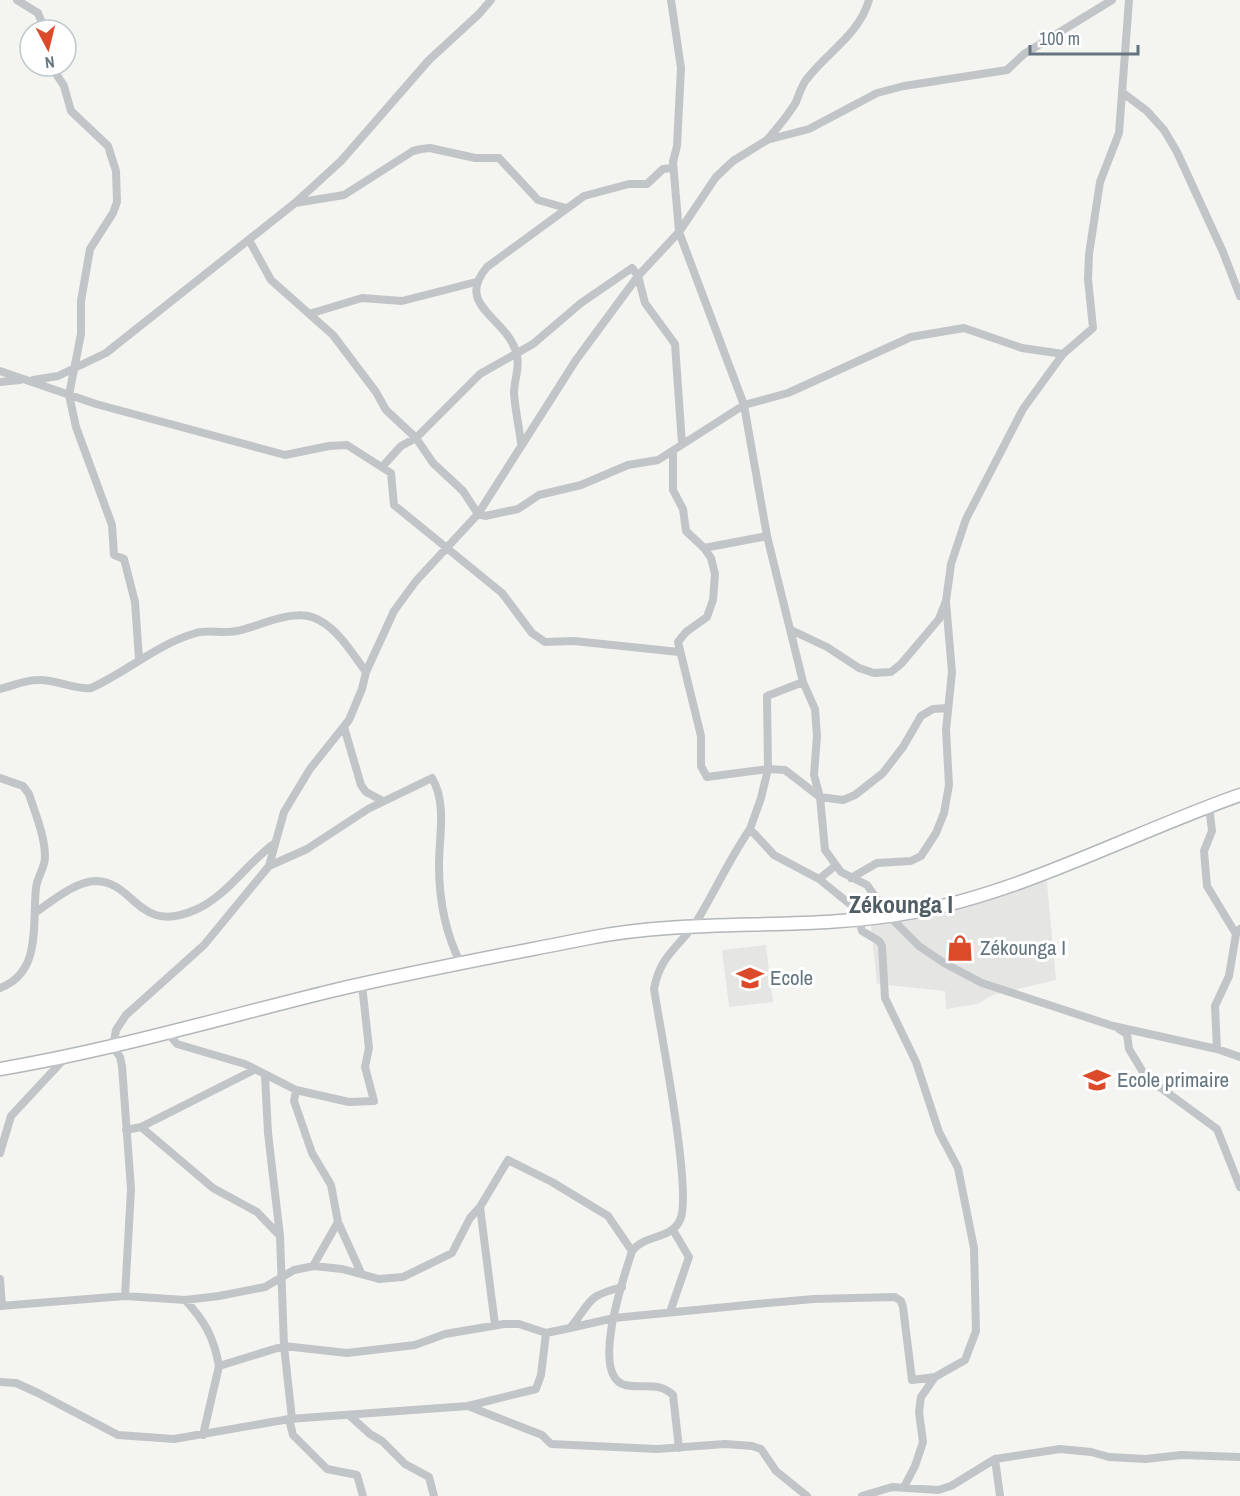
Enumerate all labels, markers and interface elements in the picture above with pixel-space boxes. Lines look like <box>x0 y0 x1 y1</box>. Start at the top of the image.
north arrow <box>18 18 78 78</box>
scale bar <box>1030 18 1138 56</box>
text: 100 m <box>1039 26 1080 51</box>
text: N <box>44 51 56 74</box>
district label: Zékounga I <box>849 888 953 920</box>
shop icon: Zékounga I <box>945 933 975 963</box>
place label: Zékounga I <box>980 933 1066 962</box>
school or university icon: Ecole <box>735 963 765 993</box>
place label: Ecole <box>770 963 813 992</box>
school or university icon: Ecole primaire <box>1082 1065 1112 1095</box>
place label: Ecole primaire <box>1117 1065 1229 1094</box>

